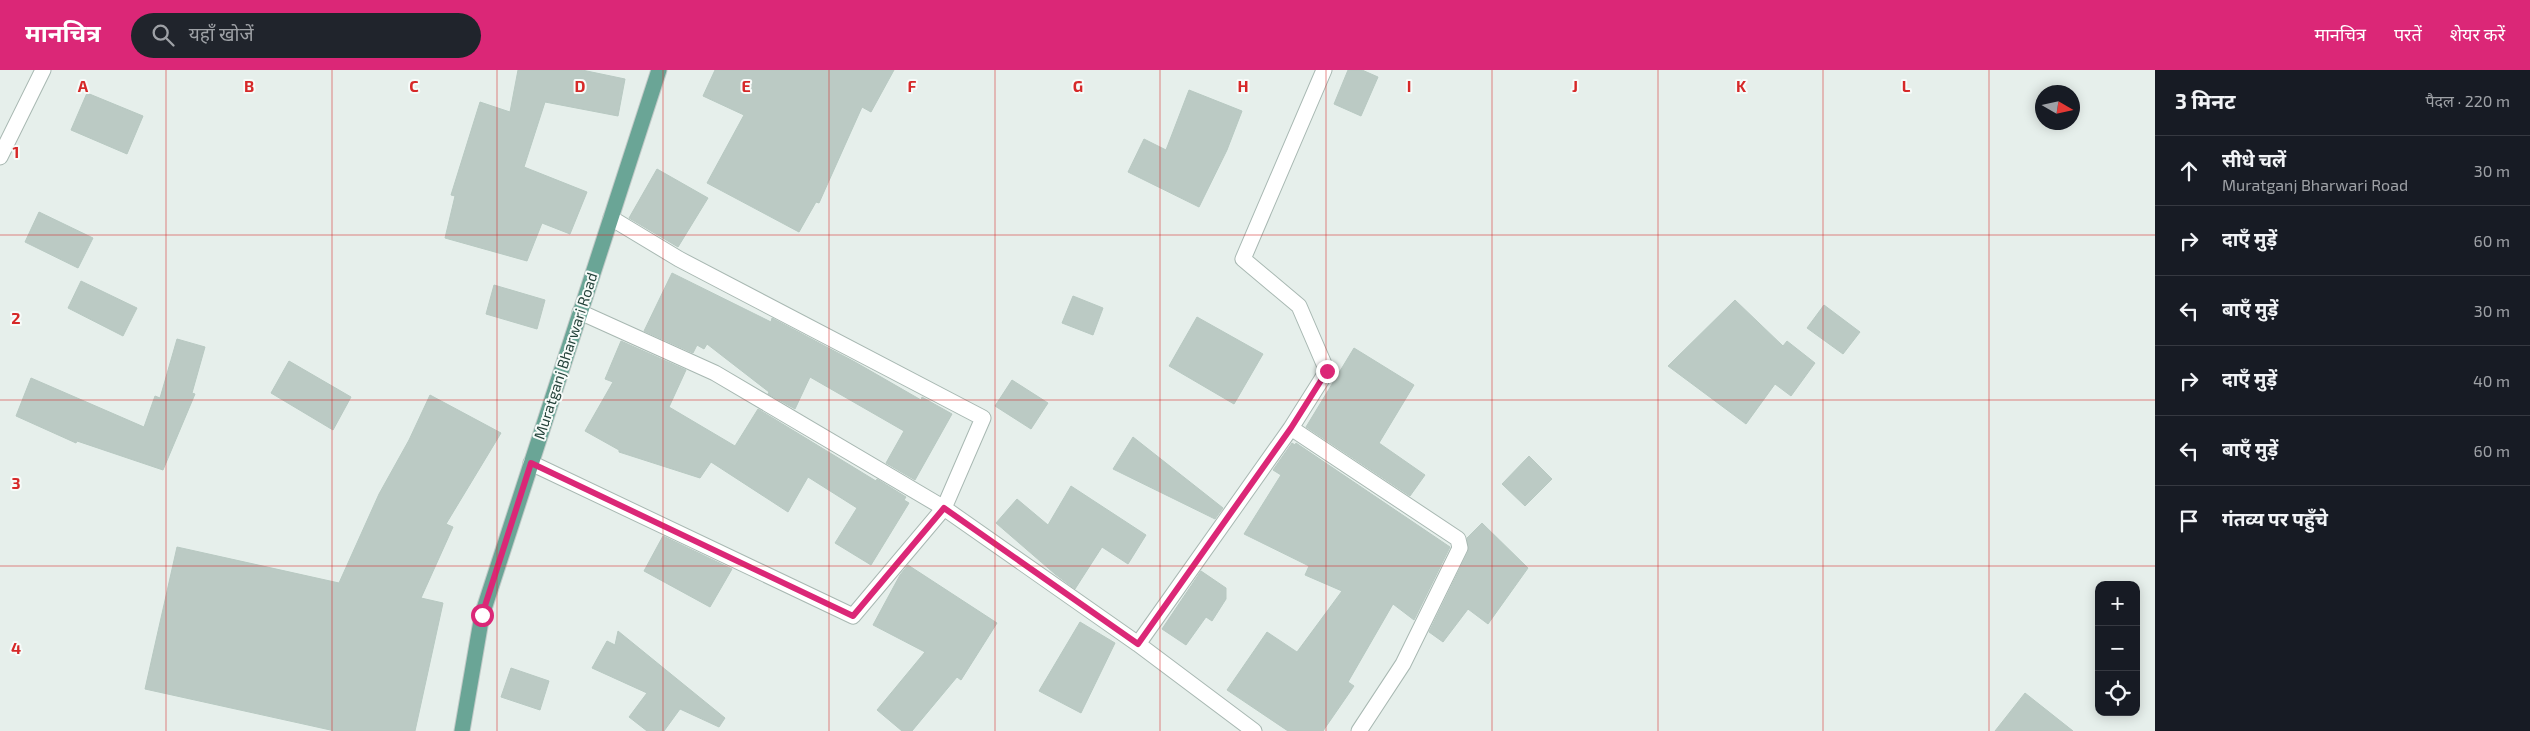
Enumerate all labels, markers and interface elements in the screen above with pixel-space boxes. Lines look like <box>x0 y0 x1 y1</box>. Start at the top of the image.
search box <box>131 13 481 58</box>
text: मानचित्र <box>25 18 101 47</box>
icon: search <box>149 21 177 49</box>
text: यहाँ खोजें <box>189 22 254 45</box>
text: मानचित्र <box>2314 23 2366 45</box>
text: परतें <box>2394 23 2422 45</box>
text: शेयर करें <box>2450 23 2505 45</box>
text: A <box>78 76 89 95</box>
text: B <box>244 76 254 95</box>
text: C <box>409 76 419 95</box>
text: D <box>575 76 586 95</box>
text: E <box>741 76 751 95</box>
text: F <box>908 76 917 95</box>
text: G <box>1073 76 1083 95</box>
text: H <box>1237 76 1249 95</box>
text: I <box>1407 76 1411 95</box>
text: J <box>1572 76 1578 95</box>
text: K <box>1736 76 1747 95</box>
text: L <box>1902 76 1911 95</box>
north arrow <box>2035 85 2080 130</box>
text: 3 मिनट <box>2175 88 2236 113</box>
text: पैदल · 220 m <box>2425 91 2510 110</box>
text: 1 <box>13 142 19 161</box>
text: सीधे चलें <box>2222 148 2286 171</box>
icon: ahead <box>2175 157 2203 185</box>
text: 30 m <box>2474 161 2510 180</box>
text: Muratganj Bharwari Road <box>2222 175 2408 194</box>
icon: right <box>2175 227 2203 255</box>
text: दाएँ मुड़ें <box>2222 227 2277 250</box>
text: 60 m <box>2474 231 2510 250</box>
street label: Muratganj Bharwari Road <box>530 270 602 442</box>
icon: left <box>2175 297 2203 325</box>
text: बाएँ मुड़ें <box>2222 297 2278 320</box>
text: 30 m <box>2474 301 2510 320</box>
text: 2 <box>11 308 21 327</box>
route end <box>1316 360 1339 383</box>
icon: right <box>2175 367 2203 395</box>
text: दाएँ मुड़ें <box>2222 367 2277 390</box>
text: 40 m <box>2473 371 2510 390</box>
icon: left <box>2175 437 2203 465</box>
text: बाएँ मुड़ें <box>2222 437 2278 460</box>
text: 60 m <box>2474 441 2510 460</box>
text: 3 <box>11 473 21 492</box>
icon: arrive <box>2175 507 2203 535</box>
text: गंतव्य पर पहुँचे <box>2222 507 2328 530</box>
map controls <box>2095 581 2140 716</box>
button: + <box>2095 581 2140 626</box>
route start <box>471 604 494 627</box>
button: − <box>2095 626 2140 671</box>
text: 4 <box>11 638 21 657</box>
button: locate <box>2095 671 2140 716</box>

